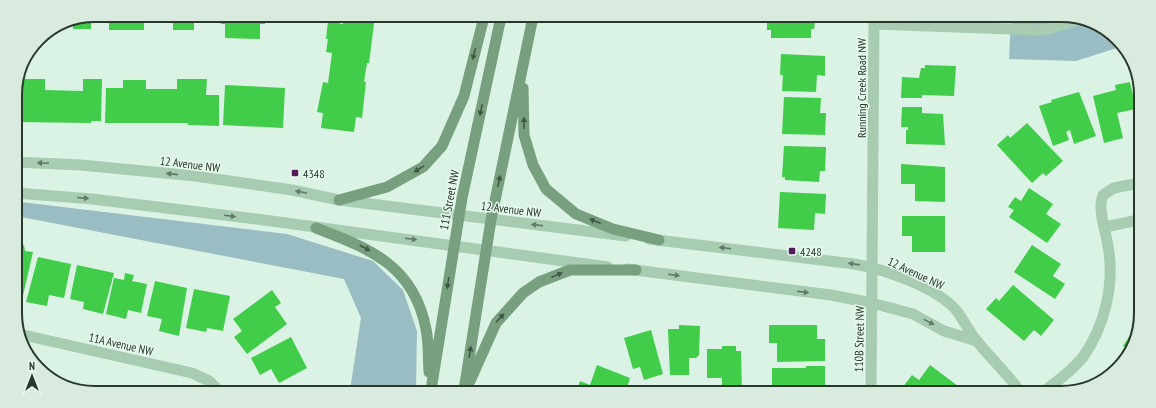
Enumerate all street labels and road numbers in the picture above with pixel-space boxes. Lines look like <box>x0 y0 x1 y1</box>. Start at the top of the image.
street label: Running Creek Road NW <box>854 38 869 138</box>
street label: 12 Avenue NW <box>159 153 221 175</box>
street label: 111 Street NW <box>436 169 462 231</box>
street label: 12 Avenue NW <box>480 198 542 220</box>
street label: 12 Avenue NW <box>885 253 947 293</box>
street label: 110B Street NW <box>851 306 867 372</box>
street label: 11A Avenue NW <box>87 329 155 359</box>

